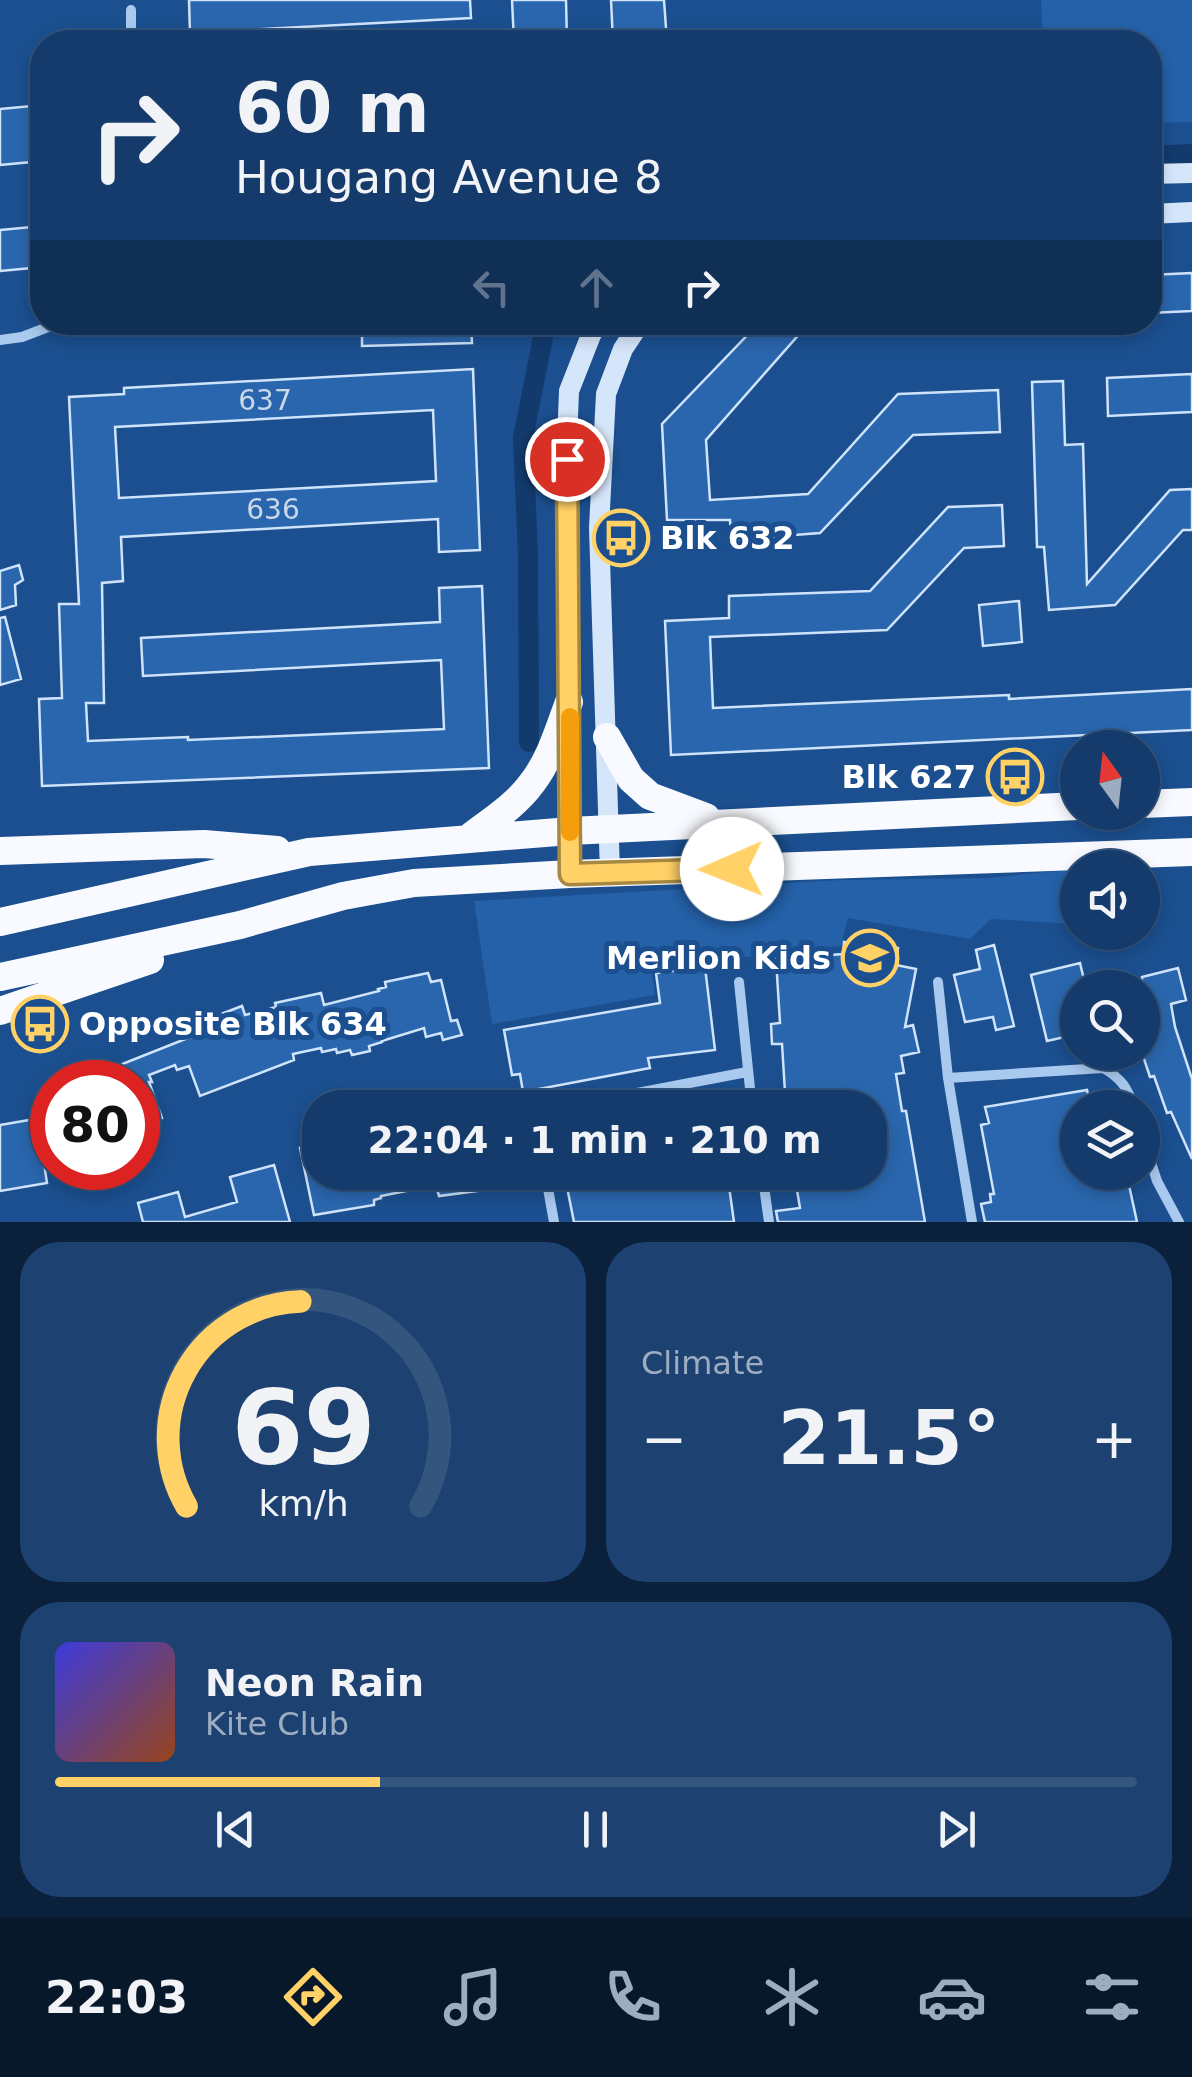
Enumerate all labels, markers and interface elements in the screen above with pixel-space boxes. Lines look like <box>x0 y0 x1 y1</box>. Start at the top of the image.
text: 60 m <box>235 67 430 149</box>
icon: right <box>70 70 200 200</box>
text: Hougang Avenue 8 <box>235 151 663 204</box>
icon: left <box>464 260 519 315</box>
icon: ahead <box>569 260 624 315</box>
icon: right <box>674 260 729 315</box>
house number: 637 <box>238 384 292 417</box>
pin <box>525 417 610 502</box>
icon: arrive <box>540 432 595 487</box>
house number: 636 <box>246 493 300 526</box>
bus stop icon: Blk 632 <box>591 508 651 568</box>
place label: Blk 632 <box>660 519 795 557</box>
north arrow <box>1060 730 1160 830</box>
map controls <box>1060 730 1160 1190</box>
bus stop icon: Blk 627 <box>985 747 1045 807</box>
place label: Blk 627 <box>841 758 976 796</box>
position arrow <box>680 817 784 921</box>
button: sound <box>1060 850 1160 950</box>
school or university icon: Merlion Kids <box>840 928 900 988</box>
place label: Merlion Kids <box>606 939 831 977</box>
button: search <box>1060 970 1160 1070</box>
bus stop icon: Opposite Blk 634 <box>10 994 70 1054</box>
place label: Opposite Blk 634 <box>79 1005 387 1043</box>
speed limit sign: 80 <box>30 1060 160 1190</box>
button: layers <box>1060 1090 1160 1190</box>
text: 22:04 · 1 min · 210 m <box>367 1118 822 1162</box>
text: Climate <box>641 1344 764 1382</box>
text: 69 <box>231 1367 375 1489</box>
text: 21.5° <box>778 1394 1000 1482</box>
text: − <box>641 1407 687 1471</box>
text: + <box>1091 1407 1137 1471</box>
text: km/h <box>258 1483 348 1524</box>
text: Neon Rain <box>205 1661 424 1705</box>
text: Kite Club <box>205 1705 349 1743</box>
icon: previous <box>208 1802 263 1857</box>
icon: pause <box>568 1802 623 1857</box>
icon: next <box>929 1802 984 1857</box>
icon: directions <box>278 1962 348 2032</box>
icon: music <box>438 1962 508 2032</box>
icon: phone <box>598 1962 668 2032</box>
icon: climate <box>757 1962 827 2032</box>
icon: car <box>917 1962 987 2032</box>
icon: filters <box>1077 1962 1147 2032</box>
text: 22:03 <box>45 1971 188 2024</box>

